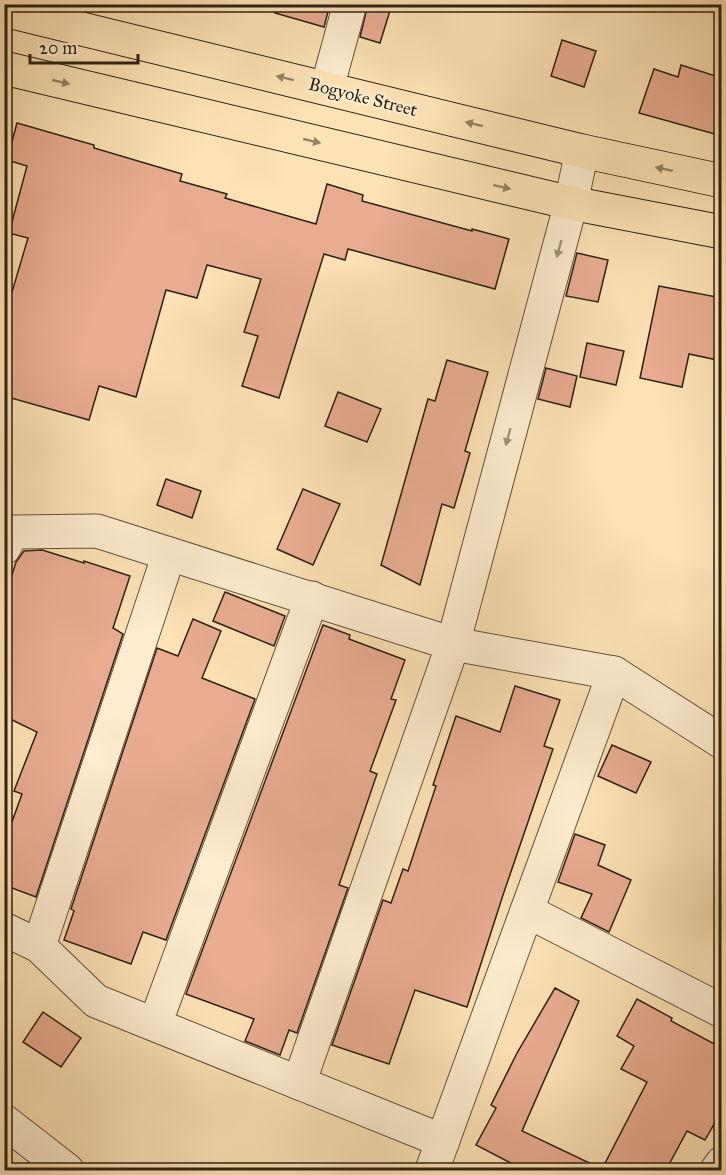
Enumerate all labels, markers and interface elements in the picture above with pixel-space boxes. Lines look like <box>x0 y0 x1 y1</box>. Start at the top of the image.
scale bar <box>30 27 138 65</box>
text: 20 m <box>39 37 77 59</box>
one-way arrow <box>276 72 294 82</box>
street label: Bogyoke Street <box>306 73 420 122</box>
one-way arrow <box>52 77 71 87</box>
one-way arrow <box>465 119 484 129</box>
one-way arrow <box>303 137 322 147</box>
one-way arrow <box>655 163 674 173</box>
one-way arrow <box>493 182 511 192</box>
one-way arrow <box>553 239 563 258</box>
one-way arrow <box>503 428 513 446</box>

